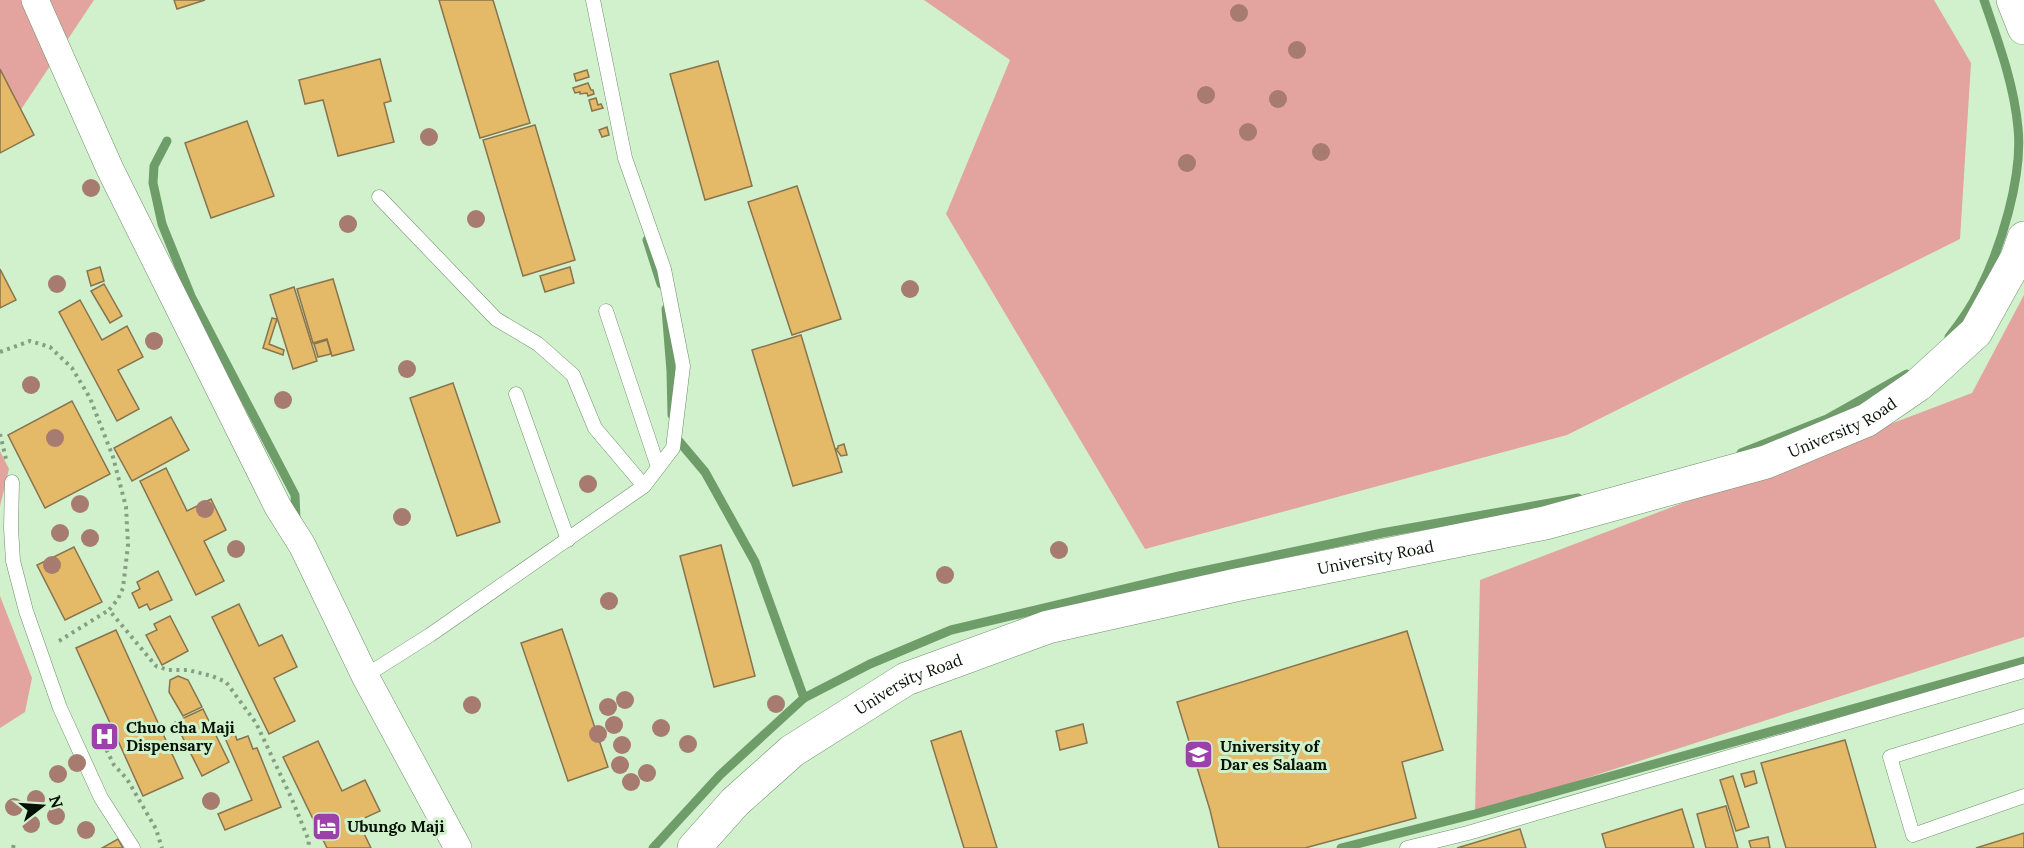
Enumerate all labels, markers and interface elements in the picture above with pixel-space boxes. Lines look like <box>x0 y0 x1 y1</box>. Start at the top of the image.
street label: University Road <box>1785 393 1901 462</box>
street label: University Road <box>1316 536 1436 578</box>
street label: University Road <box>851 649 965 719</box>
place label: Chuo cha Maji Dispensary <box>126 717 235 755</box>
hospital icon: Chuo cha Maji Dispensary <box>89 720 121 752</box>
place label: University of Dar es Salaam <box>1220 736 1328 774</box>
school or university icon: University of Dar es Salaam <box>1183 739 1215 771</box>
north arrow <box>12 776 72 836</box>
text: N <box>45 793 68 810</box>
hotel icon: Ubungo Maji <box>310 810 342 842</box>
place label: Ubungo Maji <box>347 816 444 836</box>

